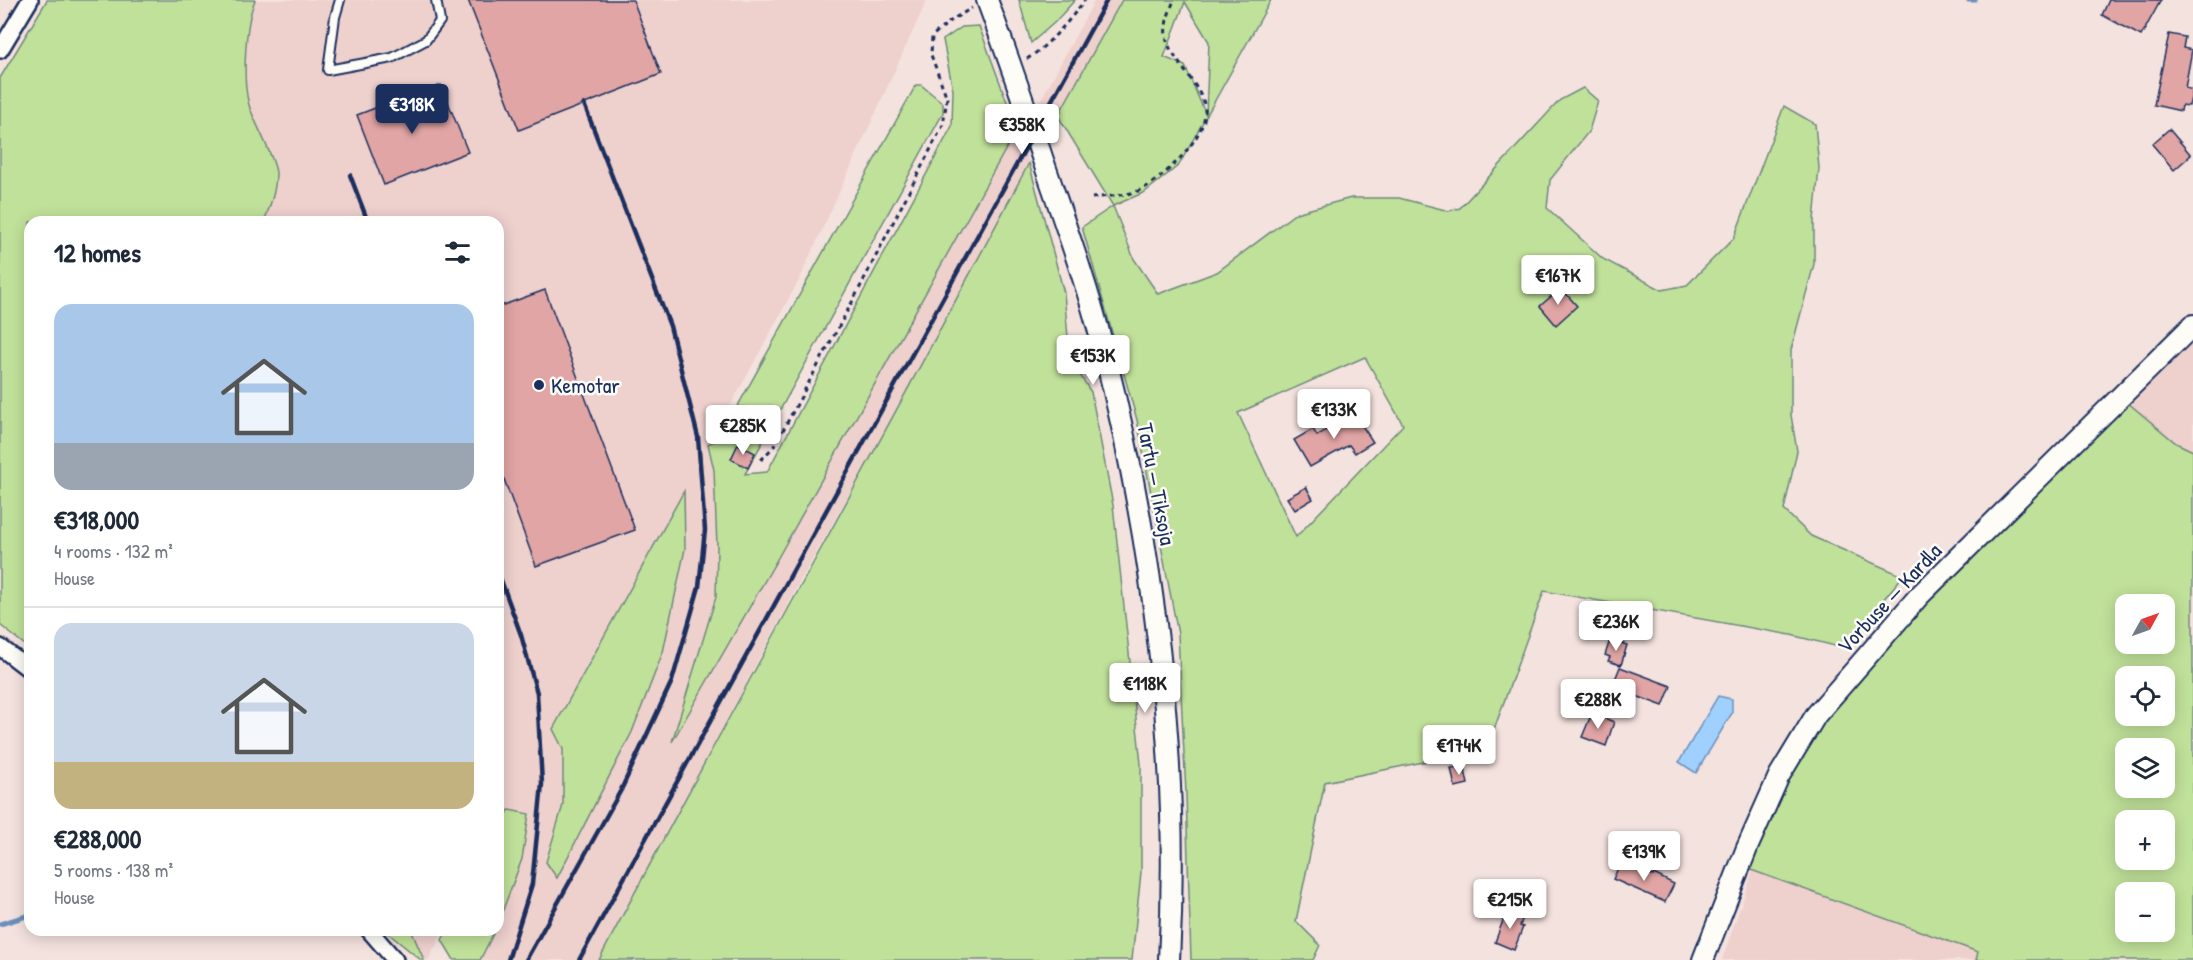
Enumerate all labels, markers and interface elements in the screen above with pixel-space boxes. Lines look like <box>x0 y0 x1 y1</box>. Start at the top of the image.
pin: €318K <box>370 84 454 135</box>
text: €318K <box>390 90 434 117</box>
pin: €358K <box>980 104 1064 155</box>
text: €358K <box>999 110 1045 137</box>
text: 12 homes <box>54 235 141 270</box>
icon: filters <box>441 236 474 269</box>
pin: €167K <box>1516 255 1600 306</box>
text: €167K <box>1535 261 1581 288</box>
pin: €153K <box>1051 335 1135 386</box>
text: €153K <box>1071 341 1115 368</box>
icon: home <box>210 343 318 451</box>
place label: Kemotar <box>551 370 620 400</box>
marker: Kemotar <box>532 378 546 392</box>
pin: €133K <box>1292 389 1376 440</box>
text: €133K <box>1311 395 1357 422</box>
pin: €285K <box>701 405 785 456</box>
text: €285K <box>720 411 766 438</box>
street label: Tartu — Tiksoja <box>1130 420 1184 548</box>
text: €318,000 <box>54 502 139 537</box>
street label: Vorbuse — Kardla <box>1830 536 1948 660</box>
text: 4 rooms · 132 m² <box>54 537 173 564</box>
text: House <box>54 564 95 591</box>
north arrow <box>2115 594 2175 654</box>
map controls <box>2115 594 2175 942</box>
pin: €236K <box>1574 601 1658 652</box>
text: €236K <box>1593 607 1639 634</box>
icon: home <box>210 662 318 770</box>
pin: €118K <box>1103 663 1187 714</box>
button: locate <box>2115 666 2175 726</box>
text: €118K <box>1123 669 1167 696</box>
pin: €288K <box>1556 679 1640 730</box>
text: €288K <box>1575 685 1621 712</box>
pin: €174K <box>1417 725 1501 776</box>
text: €174K <box>1437 731 1481 758</box>
button: layers <box>2115 738 2175 798</box>
button: + <box>2115 810 2175 870</box>
text: €288,000 <box>54 821 141 856</box>
pin: €139K <box>1602 831 1686 882</box>
text: €139K <box>1622 837 1666 864</box>
text: 5 rooms · 138 m² <box>54 856 173 883</box>
pin: €215K <box>1468 879 1552 930</box>
button: − <box>2115 882 2175 942</box>
text: House <box>54 883 95 910</box>
text: €215K <box>1487 885 1533 912</box>

